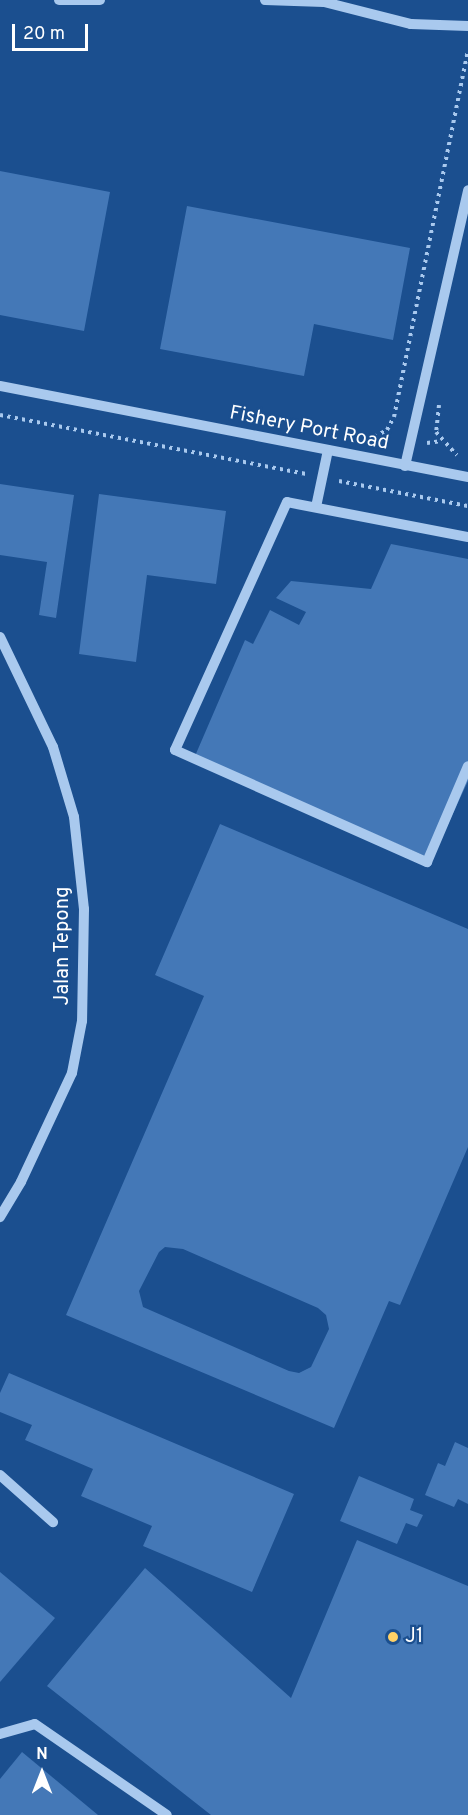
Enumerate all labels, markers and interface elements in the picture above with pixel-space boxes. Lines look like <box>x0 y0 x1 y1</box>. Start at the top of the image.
scale bar <box>15 12 92 50</box>
text: 20 m <box>23 23 65 46</box>
street label: Fishery Port Road <box>227 402 391 456</box>
street label: Jalan Tepong <box>51 886 75 1006</box>
place label: J1 <box>405 1625 423 1649</box>
marker: J1 <box>386 1630 400 1644</box>
north arrow <box>12 1743 72 1803</box>
text: N <box>36 1745 48 1765</box>

